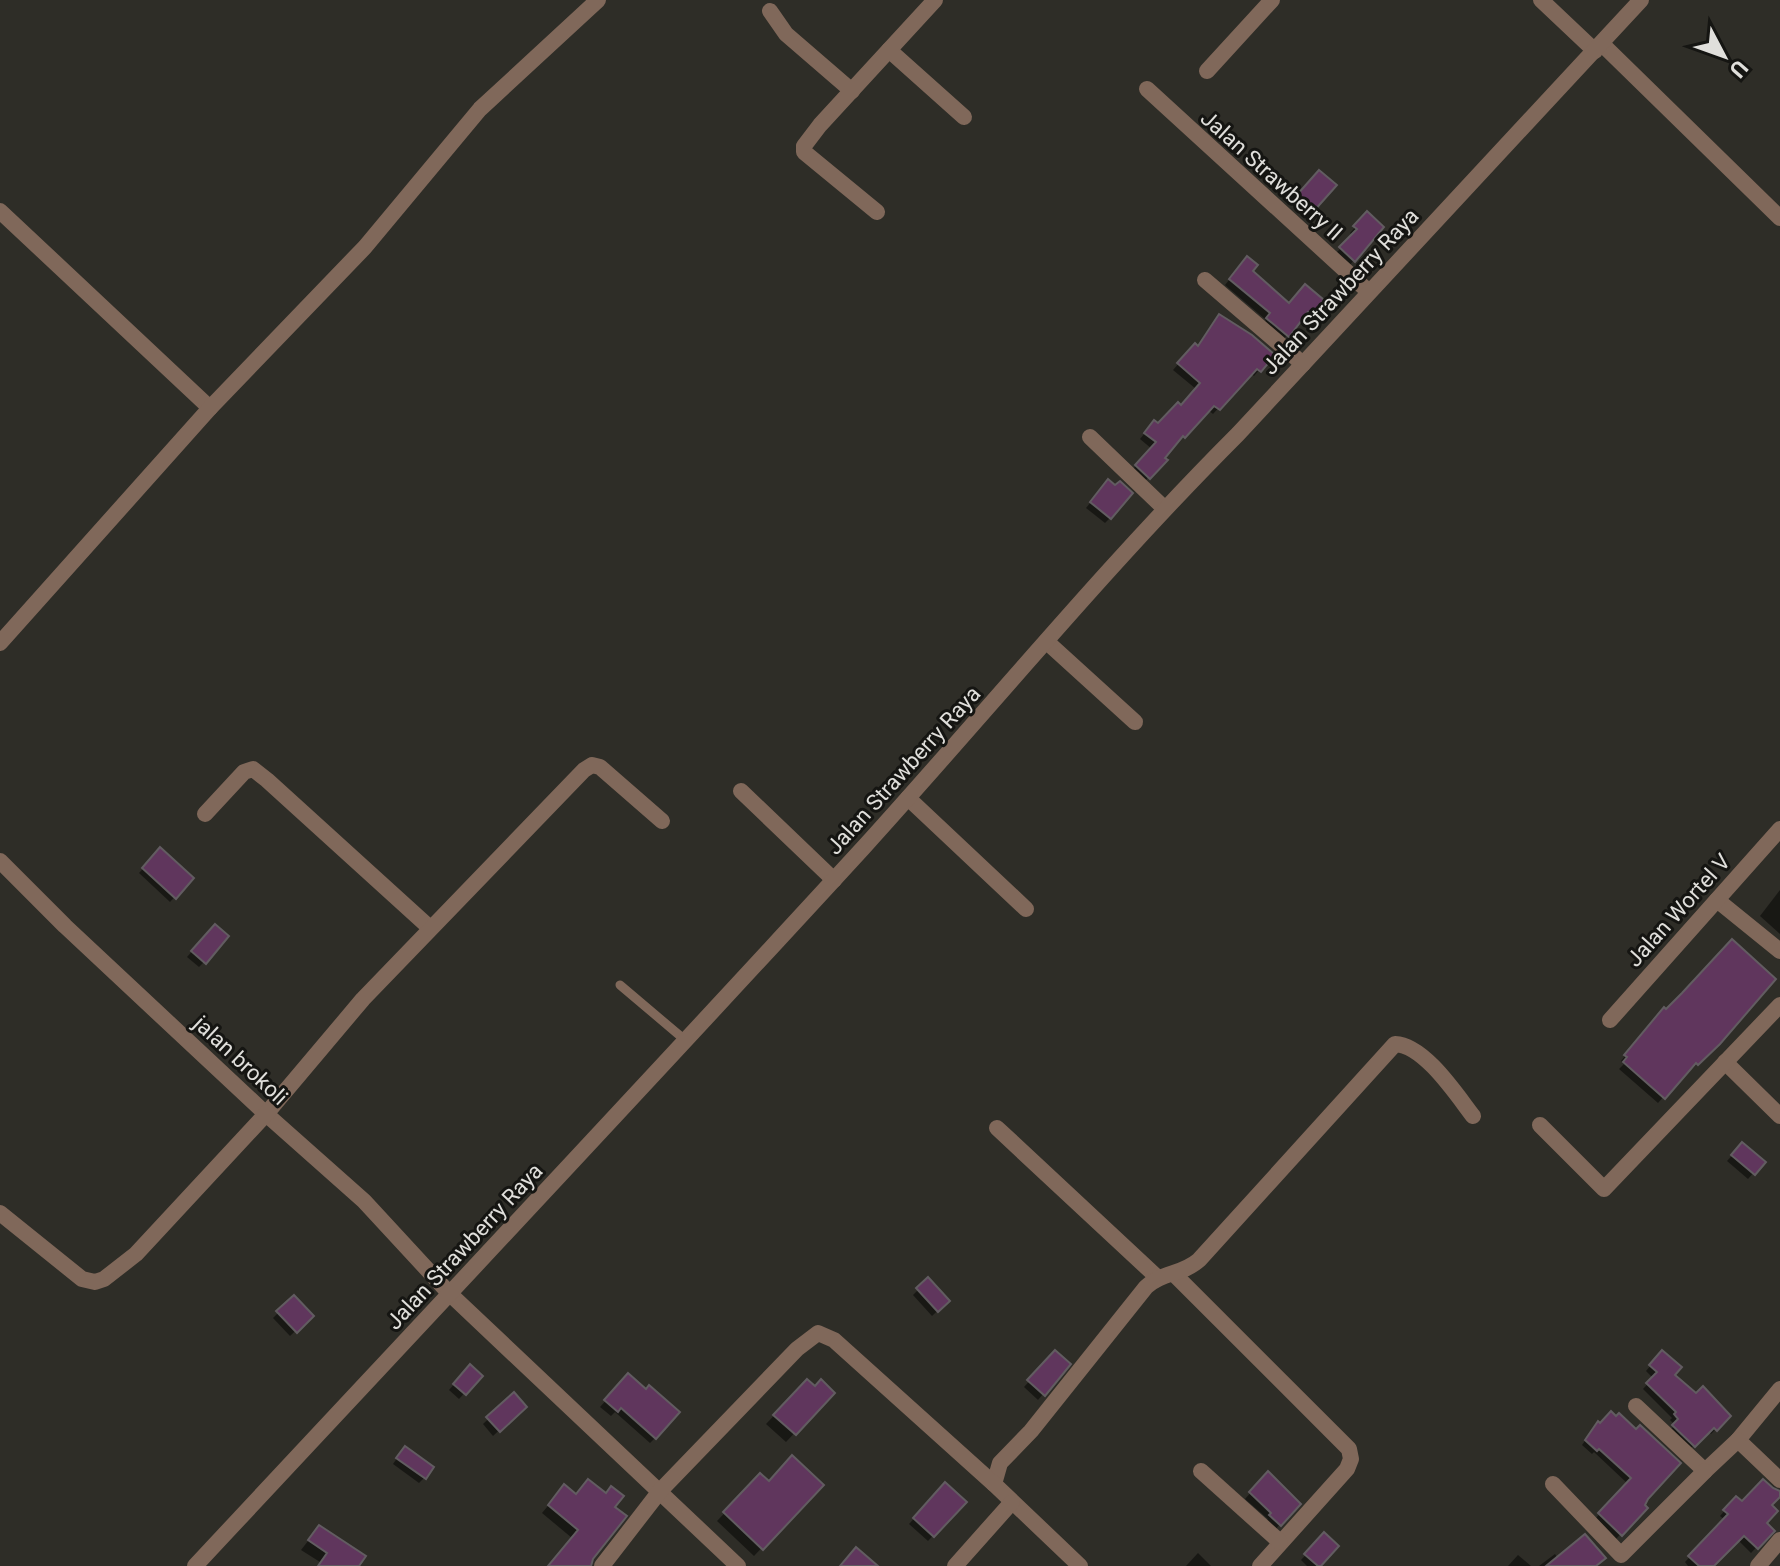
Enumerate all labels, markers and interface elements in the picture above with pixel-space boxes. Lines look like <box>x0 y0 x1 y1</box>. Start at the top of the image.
north arrow <box>1684 16 1764 96</box>
text: U <box>1725 55 1753 82</box>
street label: Jalan Strawberry II <box>1196 105 1348 245</box>
street label: Jalan Strawberry Raya <box>1257 203 1424 379</box>
street label: Jalan Strawberry Raya <box>821 681 985 859</box>
street label: Jalan Wortel V <box>1621 849 1735 972</box>
street label: jalan brokoli <box>188 1010 293 1110</box>
street label: Jalan Strawberry Raya <box>381 1158 548 1334</box>

